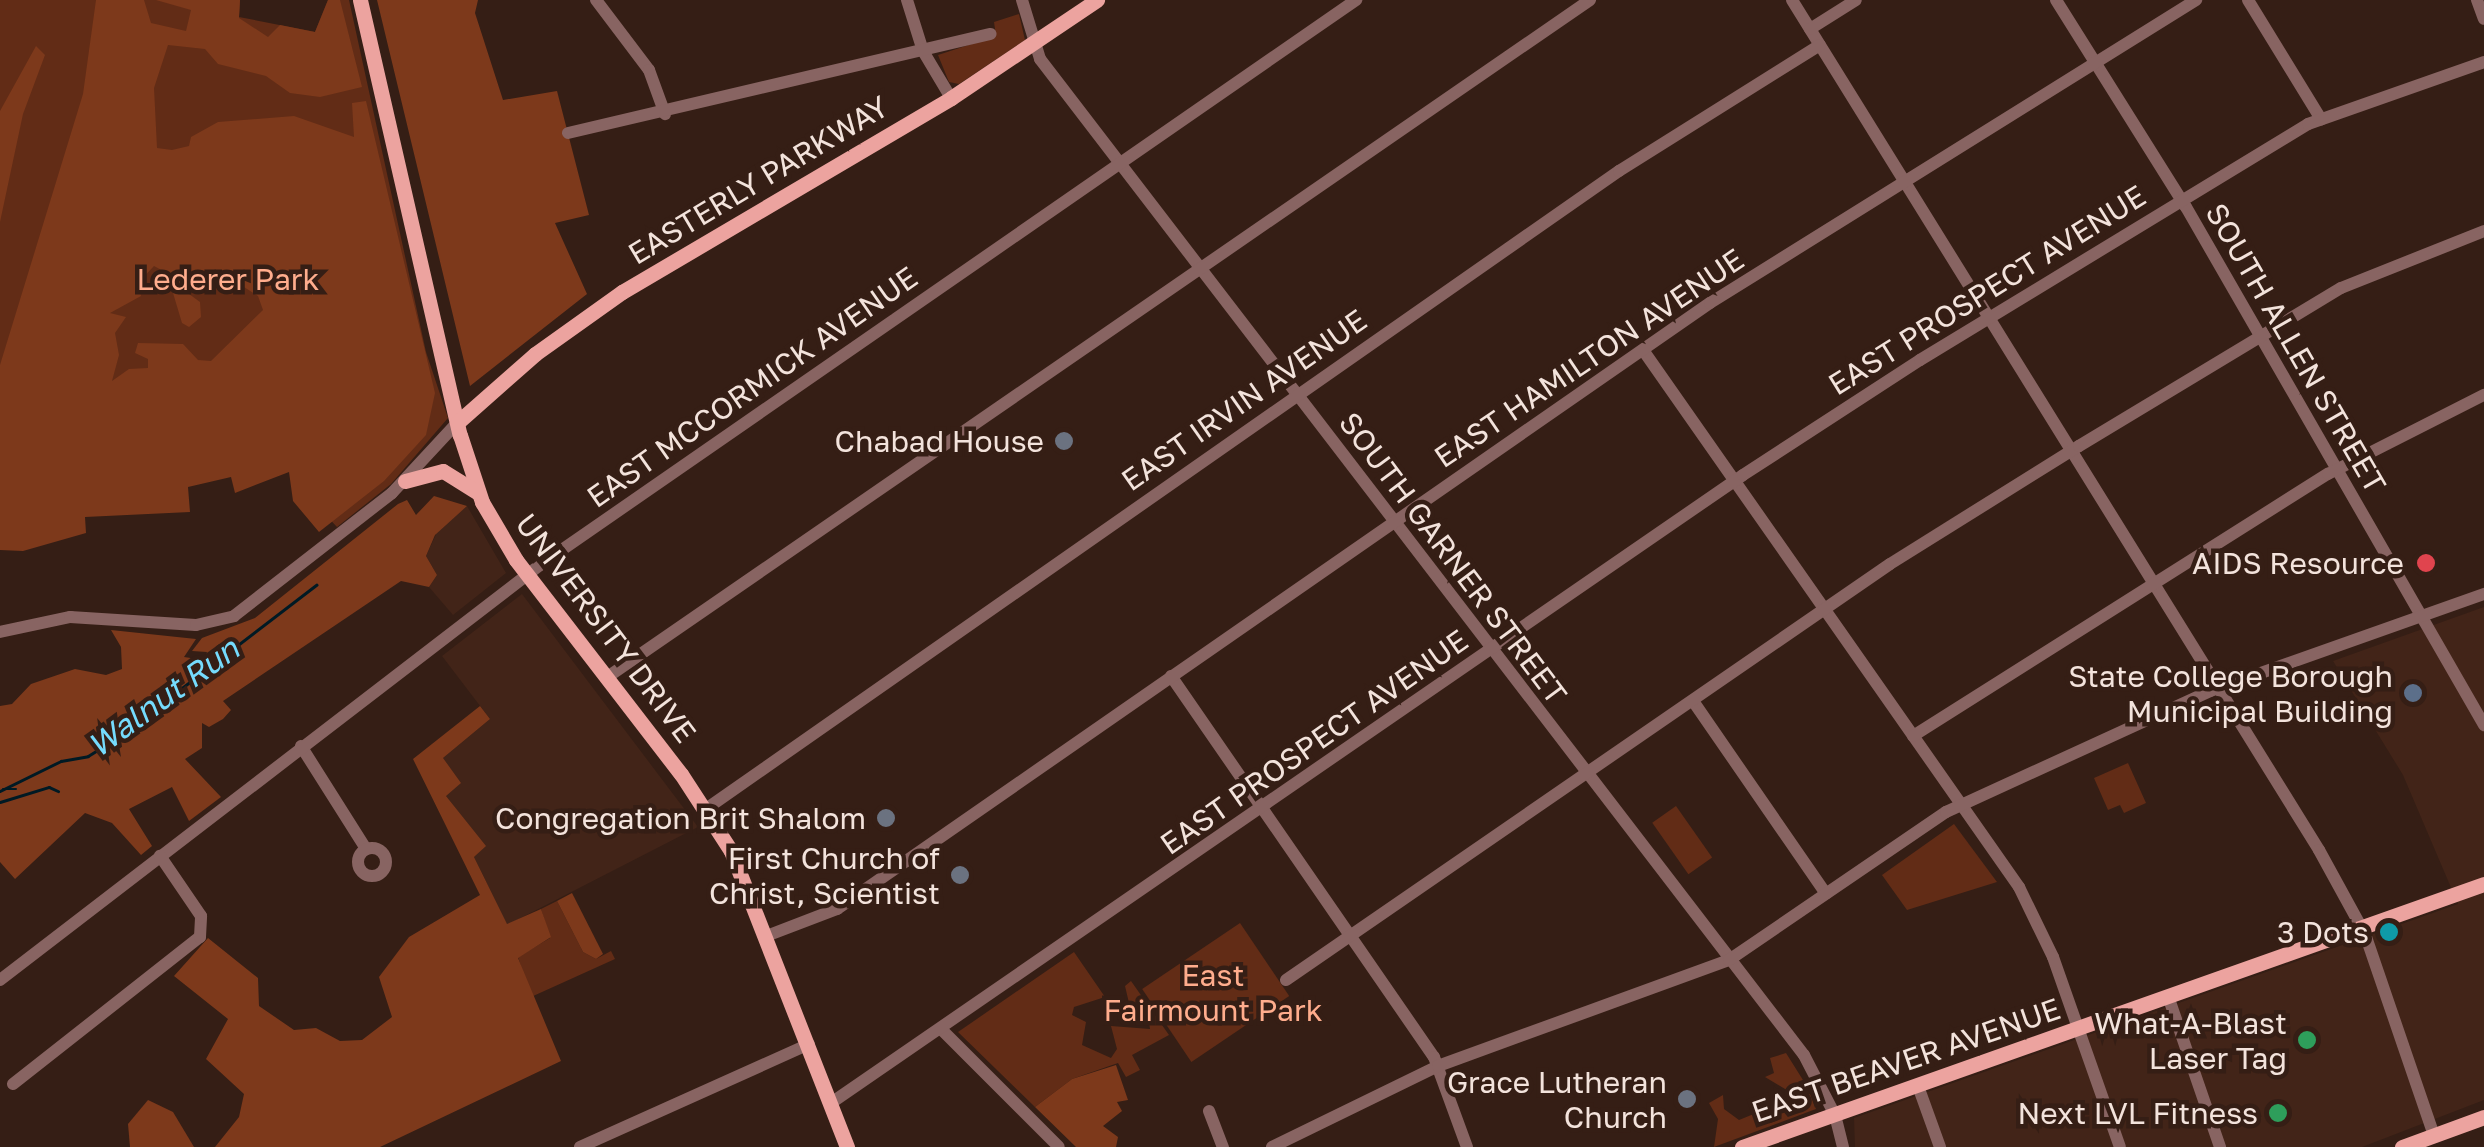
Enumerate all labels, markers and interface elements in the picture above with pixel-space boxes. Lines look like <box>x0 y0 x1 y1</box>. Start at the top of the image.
street label: EASTERLY PARKWAY <box>622 88 894 272</box>
street label: EAST PROSPECT AVENUE <box>1822 177 2152 403</box>
street label: SOUTH ALLEN STREET <box>2198 197 2394 499</box>
street label: EAST HAMILTON AVENUE <box>1428 241 1750 475</box>
street label: EAST MCCORMICK AVENUE <box>580 259 924 515</box>
park label: Lederer Park <box>137 261 319 297</box>
street label: EAST IRVIN AVENUE <box>1115 302 1373 498</box>
street label: SOUTH GARNER STREET <box>1332 405 1574 711</box>
place label: Chabad House <box>835 423 1044 459</box>
marker: Chabad House <box>1053 430 1075 452</box>
street label: UNIVERSITY DRIVE <box>508 507 704 749</box>
place label: AIDS Resource <box>2192 545 2404 581</box>
marker: AIDS Resource <box>2413 550 2439 576</box>
street label: EAST PROSPECT AVENUE <box>1153 622 1475 862</box>
water label: Walnut Run <box>80 629 246 765</box>
place label: State College Borough Municipal Building <box>2068 658 2393 728</box>
marker: State College Borough Municipal Building <box>2402 682 2424 704</box>
place label: Congregation Brit Shalom <box>495 800 866 836</box>
marker: Congregation Brit Shalom <box>875 807 897 829</box>
place label: First Church of Christ, Scientist <box>709 840 940 910</box>
marker: First Church of Christ, Scientist <box>949 864 971 886</box>
place label: 3 Dots <box>2277 914 2369 950</box>
marker: 3 Dots <box>2378 921 2400 943</box>
park label: East Fairmount Park <box>1103 957 1323 1028</box>
street label: EAST BEAVER AVENUE <box>1747 990 2065 1130</box>
place label: What-A-Blast Laser Tag <box>2094 1005 2287 1076</box>
marker: What-A-Blast Laser Tag <box>2296 1029 2318 1051</box>
place label: Grace Lutheran Church <box>1447 1064 1667 1134</box>
marker: Grace Lutheran Church <box>1676 1088 1698 1110</box>
place label: Next LVL Fitness <box>2017 1095 2258 1131</box>
marker: Next LVL Fitness <box>2267 1102 2289 1124</box>

